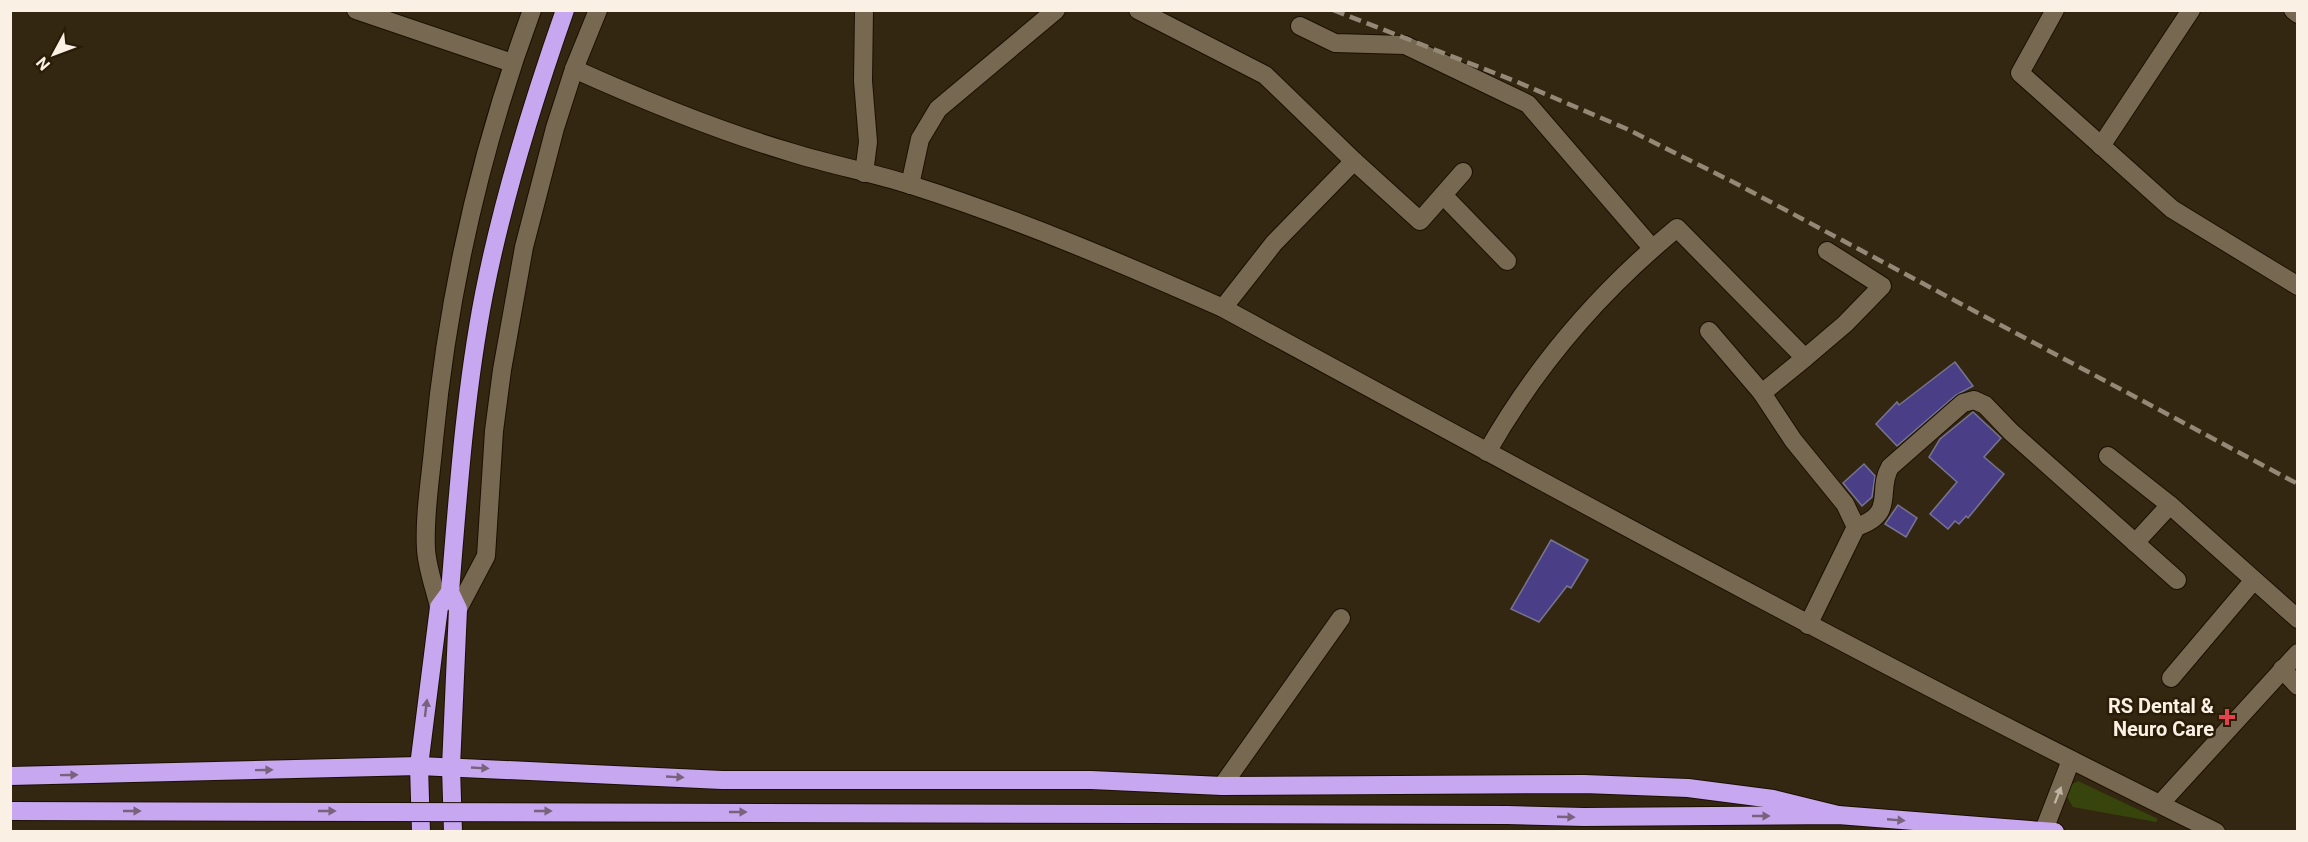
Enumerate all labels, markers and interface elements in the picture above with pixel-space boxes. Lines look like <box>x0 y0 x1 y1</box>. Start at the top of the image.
north arrow <box>24 24 84 84</box>
text: N <box>32 53 54 74</box>
place label: RS Dental & Neuro Care <box>2108 694 2214 741</box>
one-way arrow <box>422 699 431 718</box>
marker: RS Dental & Neuro Care <box>2218 708 2236 726</box>
one-way arrow <box>470 763 489 772</box>
one-way arrow <box>254 765 273 775</box>
one-way arrow <box>59 770 78 779</box>
one-way arrow <box>665 773 684 782</box>
one-way arrow <box>2053 786 2063 804</box>
one-way arrow <box>122 806 141 816</box>
one-way arrow <box>317 806 336 816</box>
one-way arrow <box>533 806 552 816</box>
one-way arrow <box>728 807 747 817</box>
one-way arrow <box>1751 811 1770 821</box>
one-way arrow <box>1556 812 1575 821</box>
one-way arrow <box>1886 815 1905 824</box>

